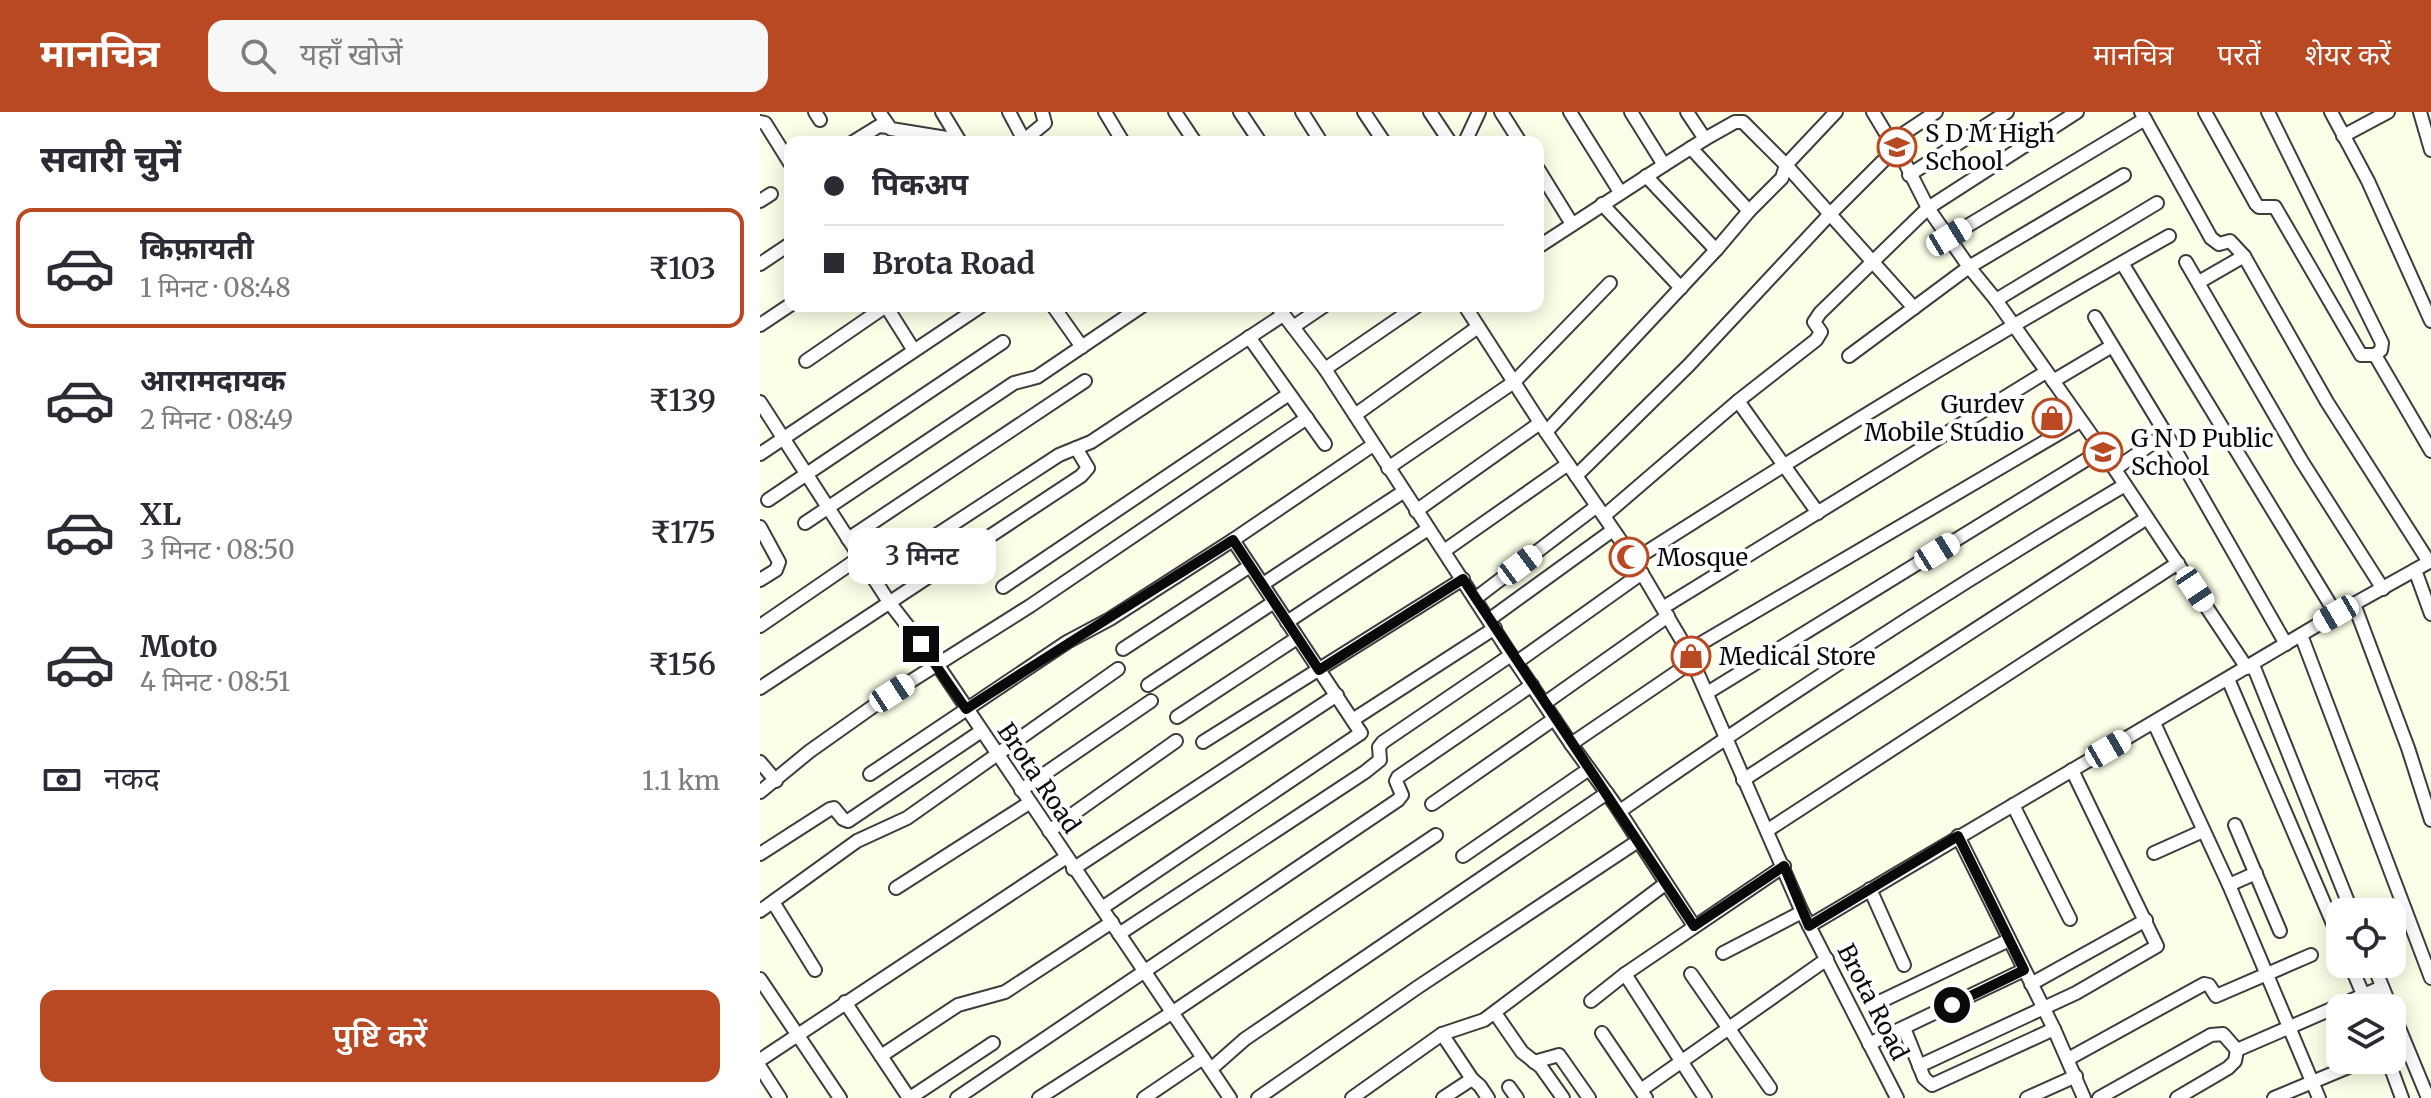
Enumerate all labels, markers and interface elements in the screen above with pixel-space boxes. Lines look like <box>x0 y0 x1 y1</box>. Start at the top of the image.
search box <box>208 20 768 92</box>
text: मानचित्र <box>40 30 160 77</box>
icon: search <box>236 34 280 78</box>
text: यहाँ खोजें <box>300 35 403 73</box>
text: मानचित्र <box>2093 37 2173 73</box>
text: परतें <box>2217 37 2261 73</box>
text: शेयर करें <box>2305 37 2391 73</box>
place label: S D M High School <box>1925 118 2055 177</box>
school or university icon: S D M High School <box>1876 126 1918 168</box>
text: सवारी चुनें <box>40 137 181 182</box>
text: पिकअप <box>872 165 968 203</box>
car <box>1922 214 1976 260</box>
text: किफ़ायती <box>140 229 254 267</box>
icon: car <box>44 232 116 304</box>
text: Brota Road <box>872 244 1035 282</box>
text: ₹103 <box>648 249 716 287</box>
text: 1 मिनट · 08:48 <box>140 271 291 304</box>
text: आरामदायक <box>140 361 286 399</box>
icon: car <box>44 364 116 436</box>
text: ₹139 <box>649 381 716 419</box>
place label: Gurdev Mobile Studio <box>1864 389 2024 448</box>
shop icon: Gurdev Mobile Studio <box>2031 397 2073 439</box>
text: 2 मिनट · 08:49 <box>140 403 293 436</box>
place label: G N D Public School <box>2131 423 2274 482</box>
school or university icon: G N D Public School <box>2082 431 2124 473</box>
text: XL <box>140 495 181 533</box>
icon: car <box>44 496 116 568</box>
text: ₹175 <box>650 513 716 551</box>
callout: 3 मिनट <box>847 528 995 584</box>
car <box>1910 529 1964 575</box>
text: 3 मिनट · 08:50 <box>140 533 295 566</box>
mosque icon: Mosque <box>1608 536 1650 578</box>
text: 3 मिनट <box>885 539 959 572</box>
car <box>1494 541 1546 589</box>
place label: Mosque <box>1657 542 1748 573</box>
car <box>2172 562 2218 616</box>
car <box>2309 592 2363 636</box>
route end <box>903 626 939 662</box>
text: Moto <box>140 627 218 665</box>
icon: car <box>44 628 116 700</box>
shop icon: Medical Store <box>1670 635 1712 677</box>
place label: Medical Store <box>1719 641 1875 672</box>
text: ₹156 <box>648 645 716 683</box>
text: 4 मिनट · 08:51 <box>140 665 290 698</box>
car <box>865 670 919 716</box>
street label: Brota Road <box>991 717 1087 839</box>
car <box>2081 727 2135 771</box>
icon: cash <box>40 758 84 802</box>
text: नकद <box>104 759 160 797</box>
text: 1.1 km <box>642 764 720 797</box>
map controls <box>2326 898 2406 1074</box>
button: locate <box>2326 898 2406 978</box>
street label: Brota Road <box>1830 939 1916 1065</box>
route start <box>1934 987 1970 1023</box>
button: पुष्टि करें <box>40 990 720 1082</box>
button: layers <box>2326 994 2406 1074</box>

